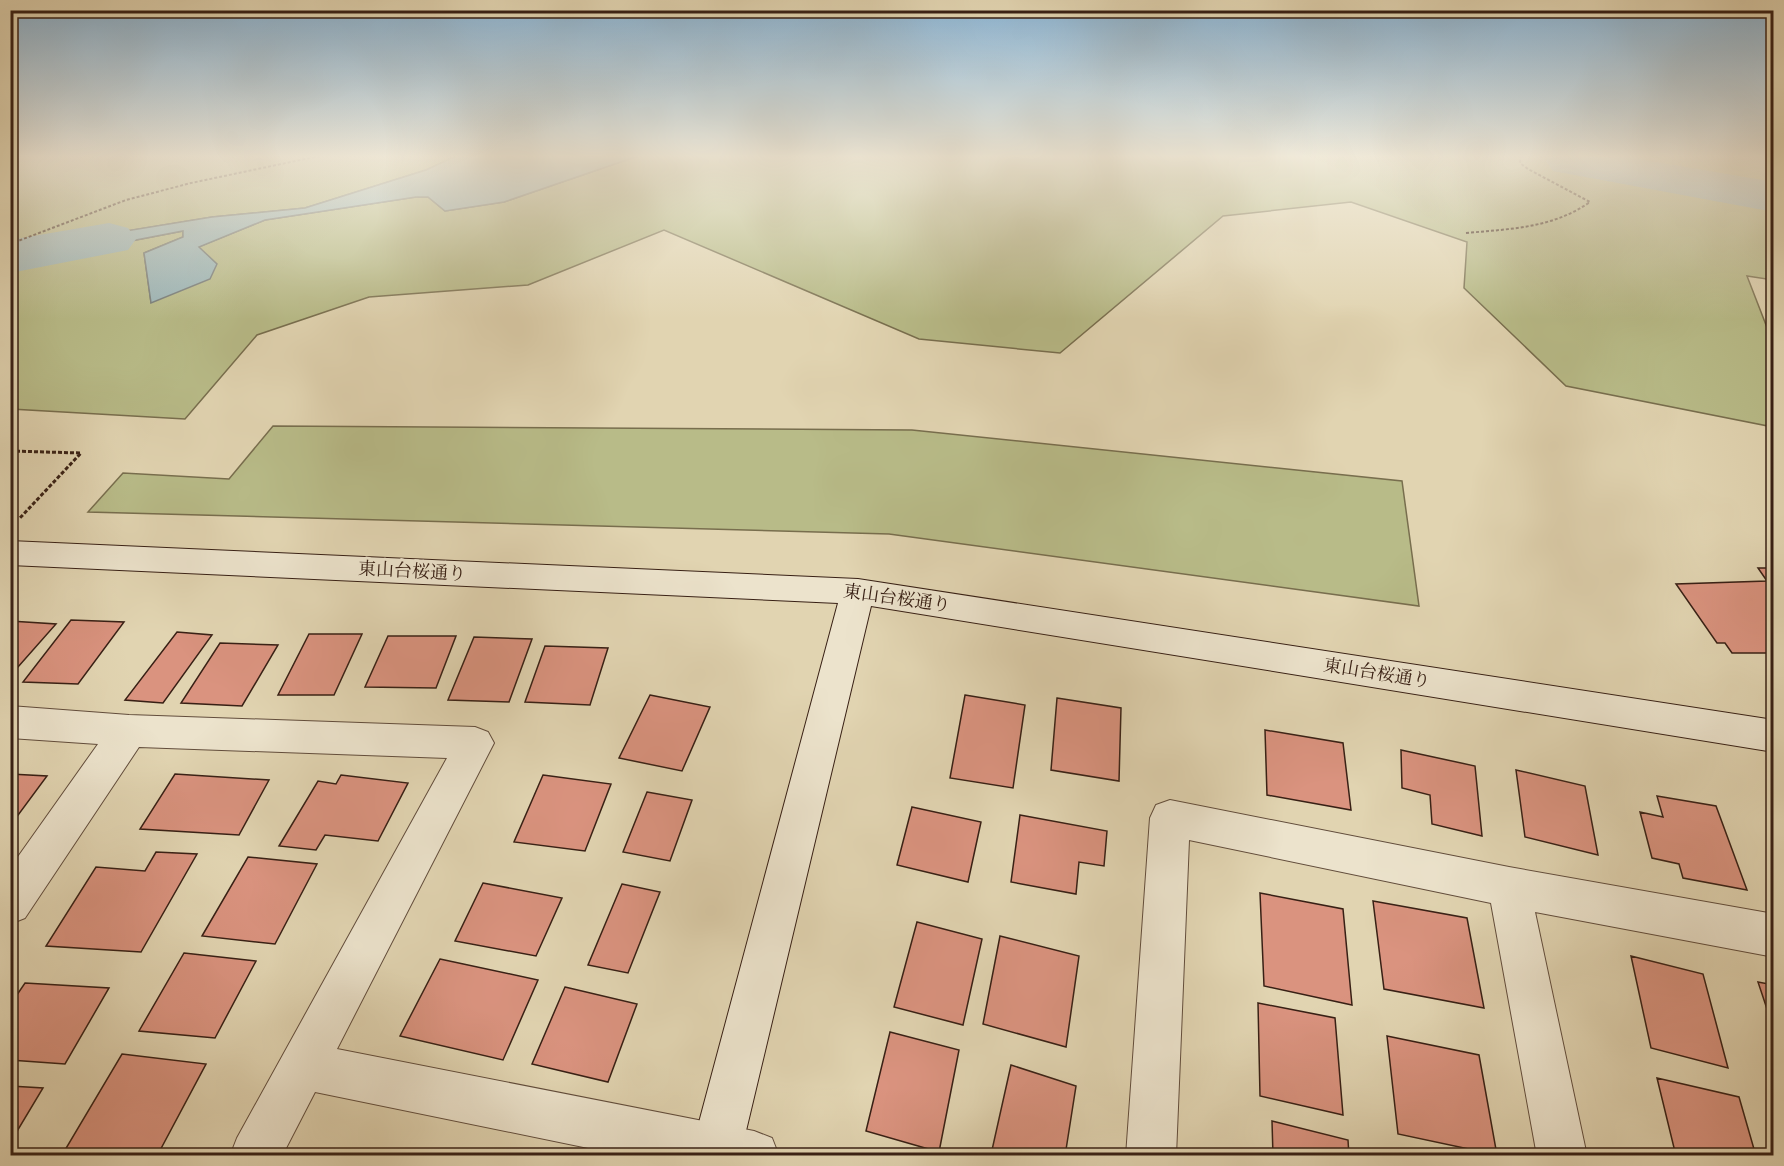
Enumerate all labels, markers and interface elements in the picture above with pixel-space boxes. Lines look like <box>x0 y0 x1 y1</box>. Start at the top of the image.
street label: 東山台桜通り <box>357 558 466 586</box>
street label: 東山台桜通り <box>842 581 952 617</box>
street label: 東山台桜通り <box>1322 655 1432 693</box>

